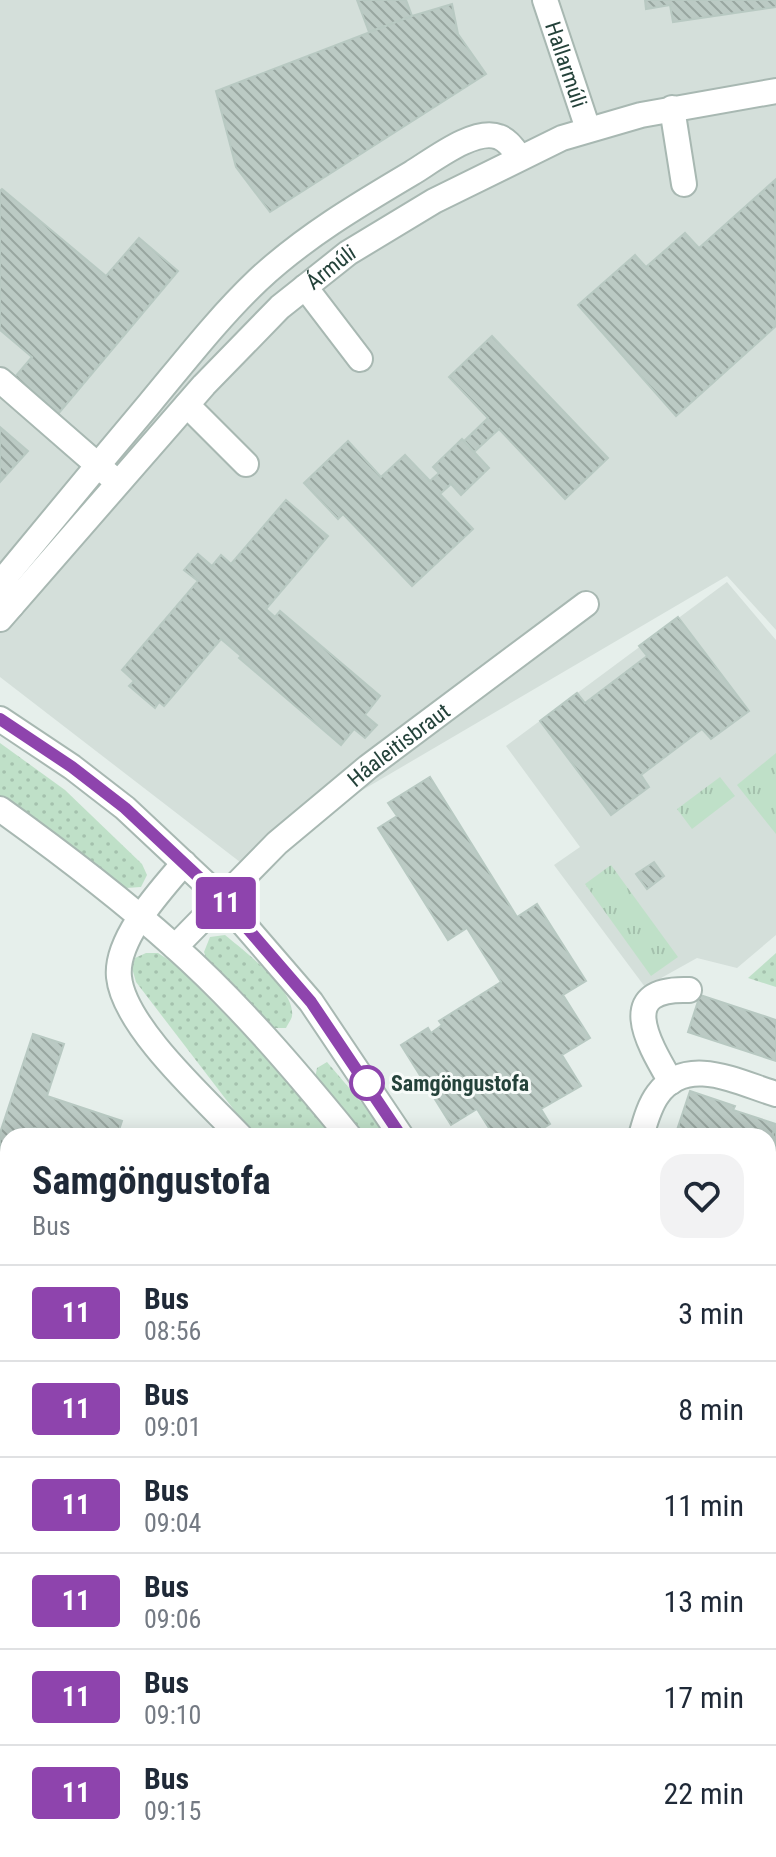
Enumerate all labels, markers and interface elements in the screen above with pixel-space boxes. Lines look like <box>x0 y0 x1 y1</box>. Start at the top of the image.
street label: Hallarmúli <box>541 18 592 111</box>
street label: Ármúli <box>301 239 360 294</box>
street label: Háaleitisbraut <box>342 698 454 791</box>
line badge: 11 <box>190 877 262 929</box>
text: 11 <box>212 886 240 919</box>
marker: Samgöngustofa <box>350 1066 384 1100</box>
place label: Samgöngustofa <box>391 1071 529 1096</box>
button: heart <box>660 1154 744 1238</box>
text: Samgöngustofa <box>32 1159 271 1203</box>
text: Bus <box>32 1211 71 1241</box>
text: Bus <box>144 1281 189 1316</box>
text: 11 <box>62 1296 90 1329</box>
text: 3 min <box>678 1296 744 1331</box>
text: 08:56 <box>144 1316 201 1346</box>
text: Bus <box>144 1377 189 1412</box>
text: 11 <box>62 1392 90 1425</box>
text: 8 min <box>678 1392 744 1427</box>
text: 09:01 <box>144 1412 201 1442</box>
text: Bus <box>144 1473 189 1508</box>
text: 11 <box>62 1488 90 1521</box>
text: 11 min <box>663 1488 744 1523</box>
text: 09:04 <box>144 1508 201 1538</box>
text: Bus <box>144 1569 189 1604</box>
text: 11 <box>62 1584 90 1617</box>
text: 13 min <box>663 1584 744 1619</box>
text: 09:06 <box>144 1604 201 1634</box>
text: Bus <box>144 1665 189 1700</box>
text: 11 <box>62 1680 90 1713</box>
text: 17 min <box>663 1680 744 1715</box>
text: 09:10 <box>144 1700 201 1730</box>
text: Bus <box>144 1761 189 1796</box>
text: 11 <box>62 1776 90 1809</box>
text: 22 min <box>663 1776 744 1811</box>
text: 09:15 <box>144 1796 201 1826</box>

